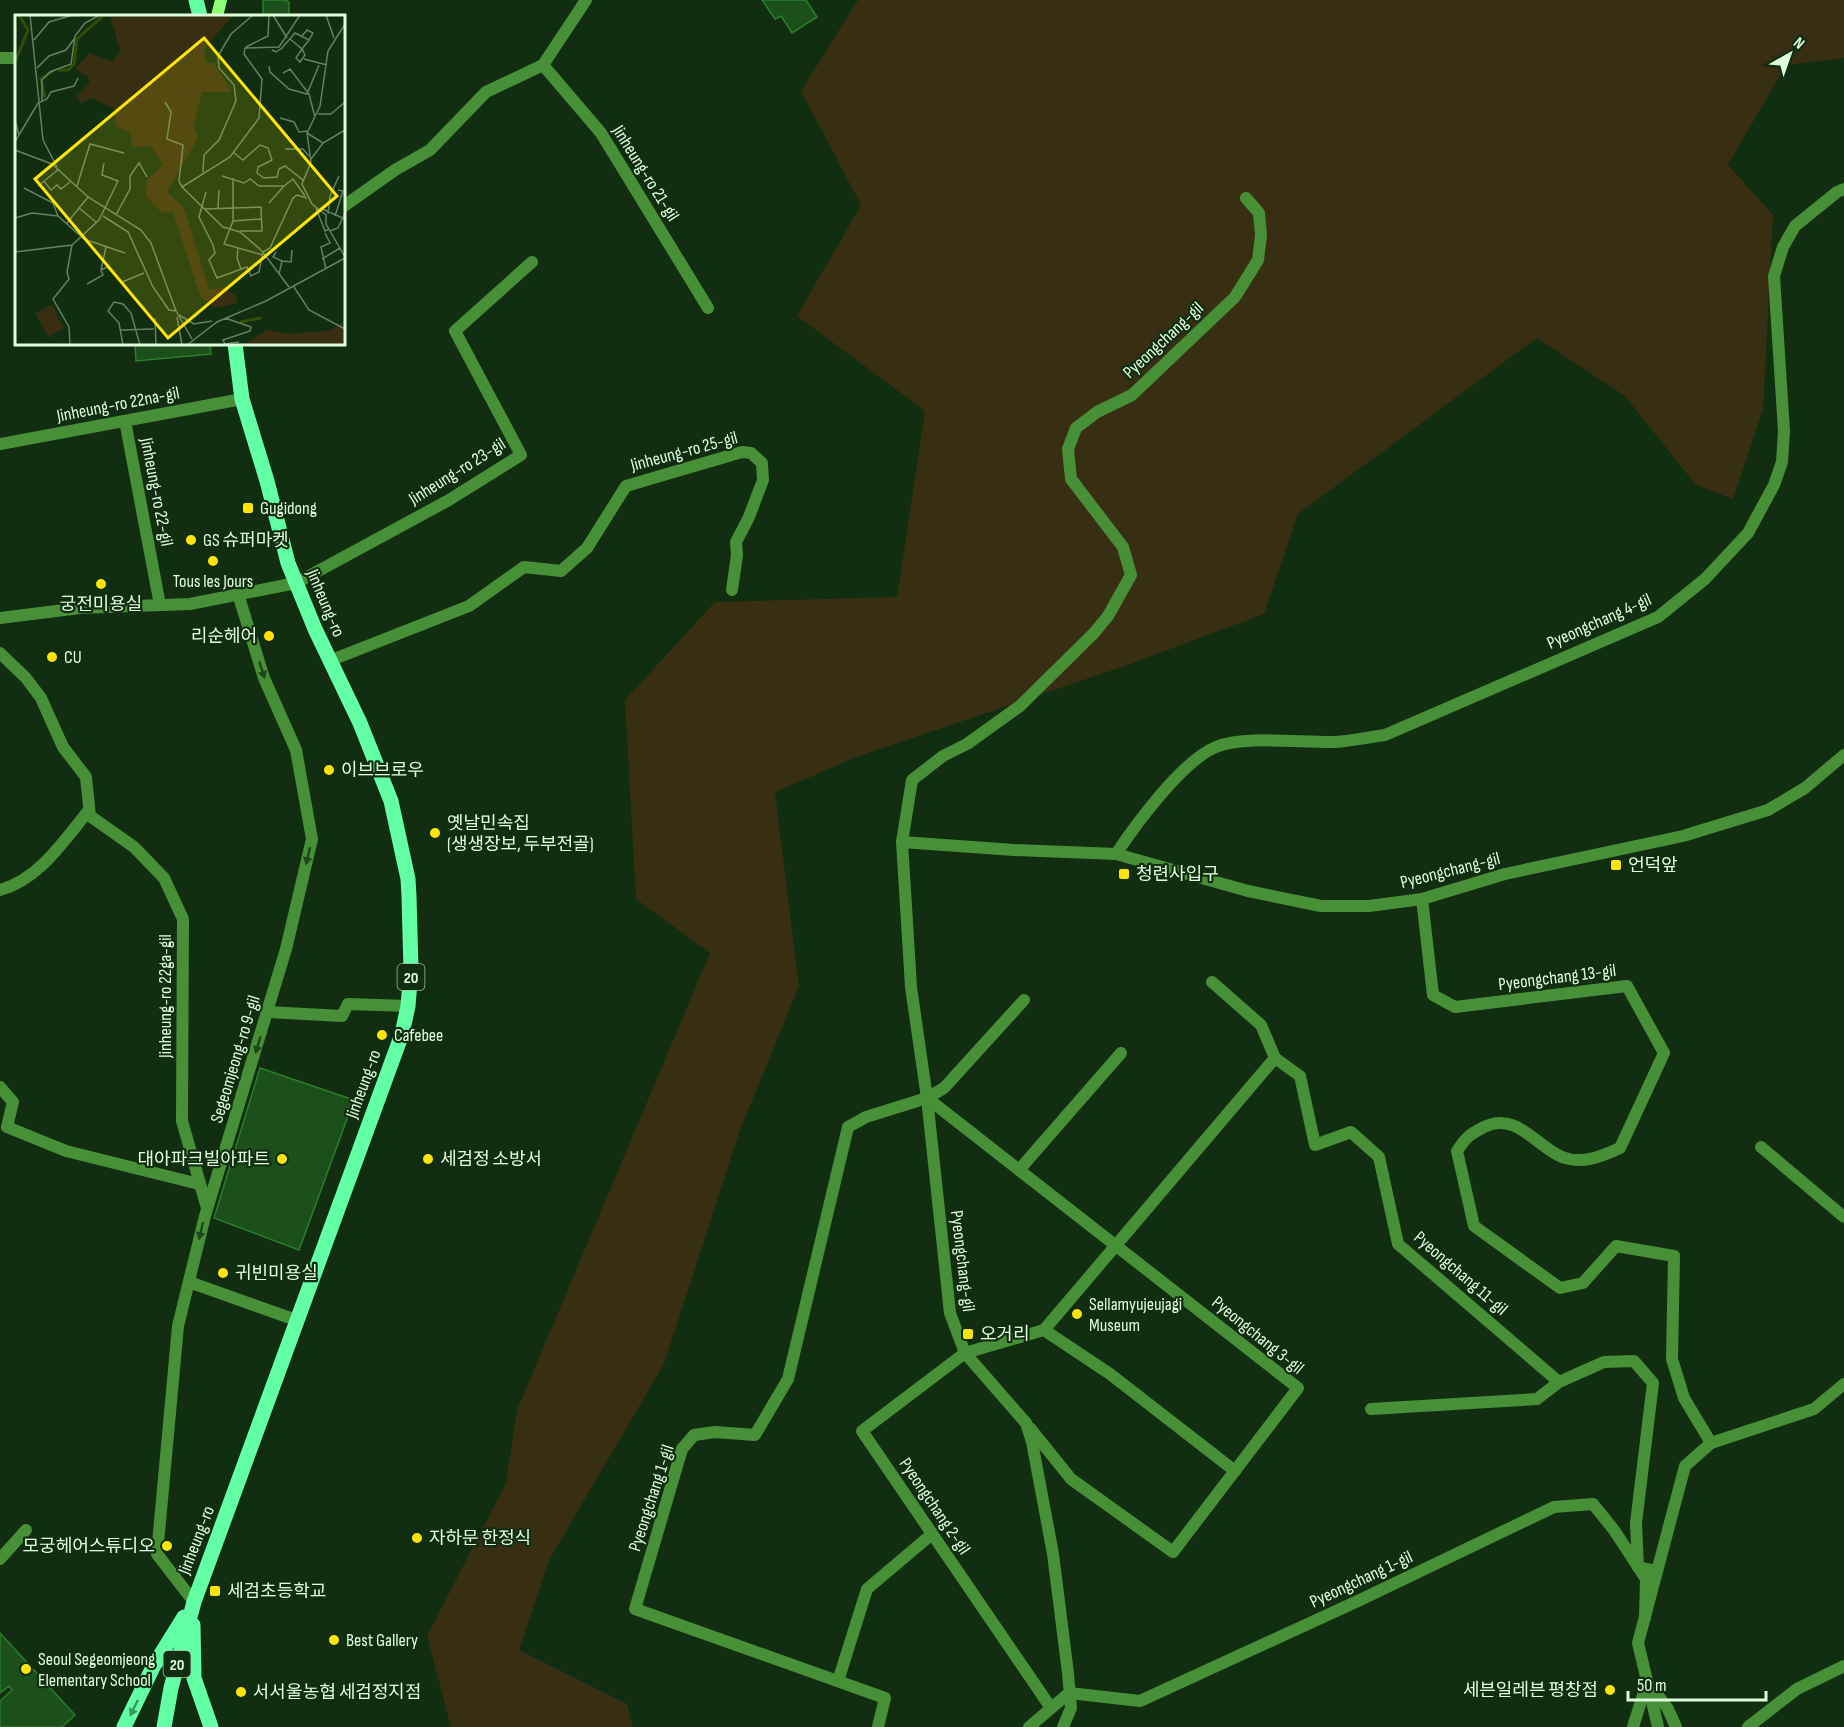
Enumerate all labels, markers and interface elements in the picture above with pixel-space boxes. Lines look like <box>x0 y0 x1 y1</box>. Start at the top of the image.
inset map <box>15 15 345 345</box>
north arrow <box>1760 24 1820 84</box>
text: N <box>1789 34 1808 54</box>
street label: Jinheung-ro 21-gil <box>607 121 683 225</box>
street label: Pyeongchang-gil <box>1119 298 1208 383</box>
street label: Jinheung-ro 22na-gil <box>54 382 181 427</box>
street label: Jinheung-ro 25-gil <box>627 427 740 476</box>
street label: Jinheung-ro 23-gil <box>404 433 510 510</box>
street label: Jinheung-ro 22-gil <box>136 435 177 548</box>
place label: Gugidong <box>260 498 317 519</box>
marker: Gugidong <box>241 501 255 515</box>
place label: GS 슈퍼마켓 <box>203 530 289 551</box>
marker: GS 슈퍼마켓 <box>184 533 198 547</box>
marker: Tous les Jours <box>206 554 220 568</box>
street label: Jinheung-ro <box>302 565 349 640</box>
place label: Tous les Jours <box>173 571 253 592</box>
marker: 궁전미용실 <box>94 577 108 591</box>
street label: Pyeongchang 4-gil <box>1544 589 1655 654</box>
place label: 궁전미용실 <box>60 594 142 615</box>
place label: 리순헤어 <box>191 626 257 647</box>
marker: 리순헤어 <box>262 629 276 643</box>
place label: CU <box>64 647 82 668</box>
marker: CU <box>45 650 59 664</box>
one-way arrow <box>257 661 267 679</box>
place label: 이브브로우 <box>341 760 424 781</box>
marker: 이브브로우 <box>322 763 336 777</box>
place label: 옛날민속집 (생생장보, 두부전골) <box>447 813 594 855</box>
marker: 옛날민속집 (생생장보, 두부전골) <box>428 826 442 840</box>
one-way arrow <box>302 847 312 866</box>
street label: Pyeongchang-gil <box>1398 848 1502 893</box>
place label: 언덕앞 <box>1628 855 1678 876</box>
marker: 언덕앞 <box>1609 858 1623 872</box>
place label: 청련사입구 <box>1136 864 1219 885</box>
marker: 청련사입구 <box>1117 867 1131 881</box>
street label: Jinheung-ro 22ga-gil <box>155 934 176 1059</box>
street label: Pyeongchang 13-gil <box>1497 960 1617 995</box>
road number: 20 <box>398 964 424 990</box>
street label: Segeomjeong-ro 9-gil <box>206 993 265 1125</box>
place label: Cafebee <box>394 1025 443 1046</box>
marker: Cafebee <box>375 1028 389 1042</box>
one-way arrow <box>253 1036 262 1054</box>
street label: Jinheung-ro <box>341 1047 386 1122</box>
place label: 대아파크빌아파트 <box>138 1149 270 1170</box>
place label: 세검정 소방서 <box>440 1149 542 1170</box>
marker: 대아파크빌아파트 <box>275 1152 289 1166</box>
marker: 세검정 소방서 <box>421 1152 435 1166</box>
street label: Pyeongchang-gil <box>946 1209 979 1313</box>
one-way arrow <box>196 1222 205 1241</box>
street label: Pyeongchang 11-gil <box>1410 1227 1512 1320</box>
place label: 귀빈미용실 <box>235 1263 318 1284</box>
marker: 귀빈미용실 <box>216 1266 230 1280</box>
street label: Pyeongchang 3-gil <box>1207 1292 1308 1379</box>
place label: Sellamyujeujagi Museum <box>1089 1294 1182 1336</box>
marker: Sellamyujeujagi Museum <box>1070 1307 1084 1321</box>
place label: 오거리 <box>980 1324 1030 1345</box>
marker: 오거리 <box>961 1327 975 1341</box>
street label: Pyeongchang 1-gil <box>624 1442 679 1554</box>
street label: Pyeongchang 2-gil <box>895 1454 975 1559</box>
street label: Jinheung-ro <box>174 1503 219 1578</box>
place label: 자하문 한정식 <box>429 1528 531 1549</box>
marker: 자하문 한정식 <box>410 1531 424 1545</box>
place label: 모궁헤어스튜디오 <box>23 1536 155 1557</box>
marker: 모궁헤어스튜디오 <box>160 1539 174 1553</box>
street label: Pyeongchang 1-gil <box>1307 1546 1416 1612</box>
place label: 세검초등학교 <box>227 1581 326 1602</box>
marker: 세검초등학교 <box>208 1584 222 1598</box>
place label: Best Gallery <box>346 1630 418 1651</box>
marker: Best Gallery <box>327 1633 341 1647</box>
place label: Seoul Segeomjeong Elementary School <box>38 1649 155 1691</box>
road number: 20 <box>164 1651 190 1677</box>
marker: Seoul Segeomjeong Elementary School <box>19 1662 33 1676</box>
scale bar <box>1628 1664 1766 1702</box>
text: 50 m <box>1637 1675 1667 1696</box>
place label: 세븐일레븐 평창점 <box>1463 1680 1598 1701</box>
place label: 서서울농협 세검정지점 <box>253 1682 421 1703</box>
marker: 세븐일레븐 평창점 <box>1603 1683 1617 1697</box>
marker: 서서울농협 세검정지점 <box>234 1685 248 1699</box>
one-way arrow <box>129 1699 138 1716</box>

